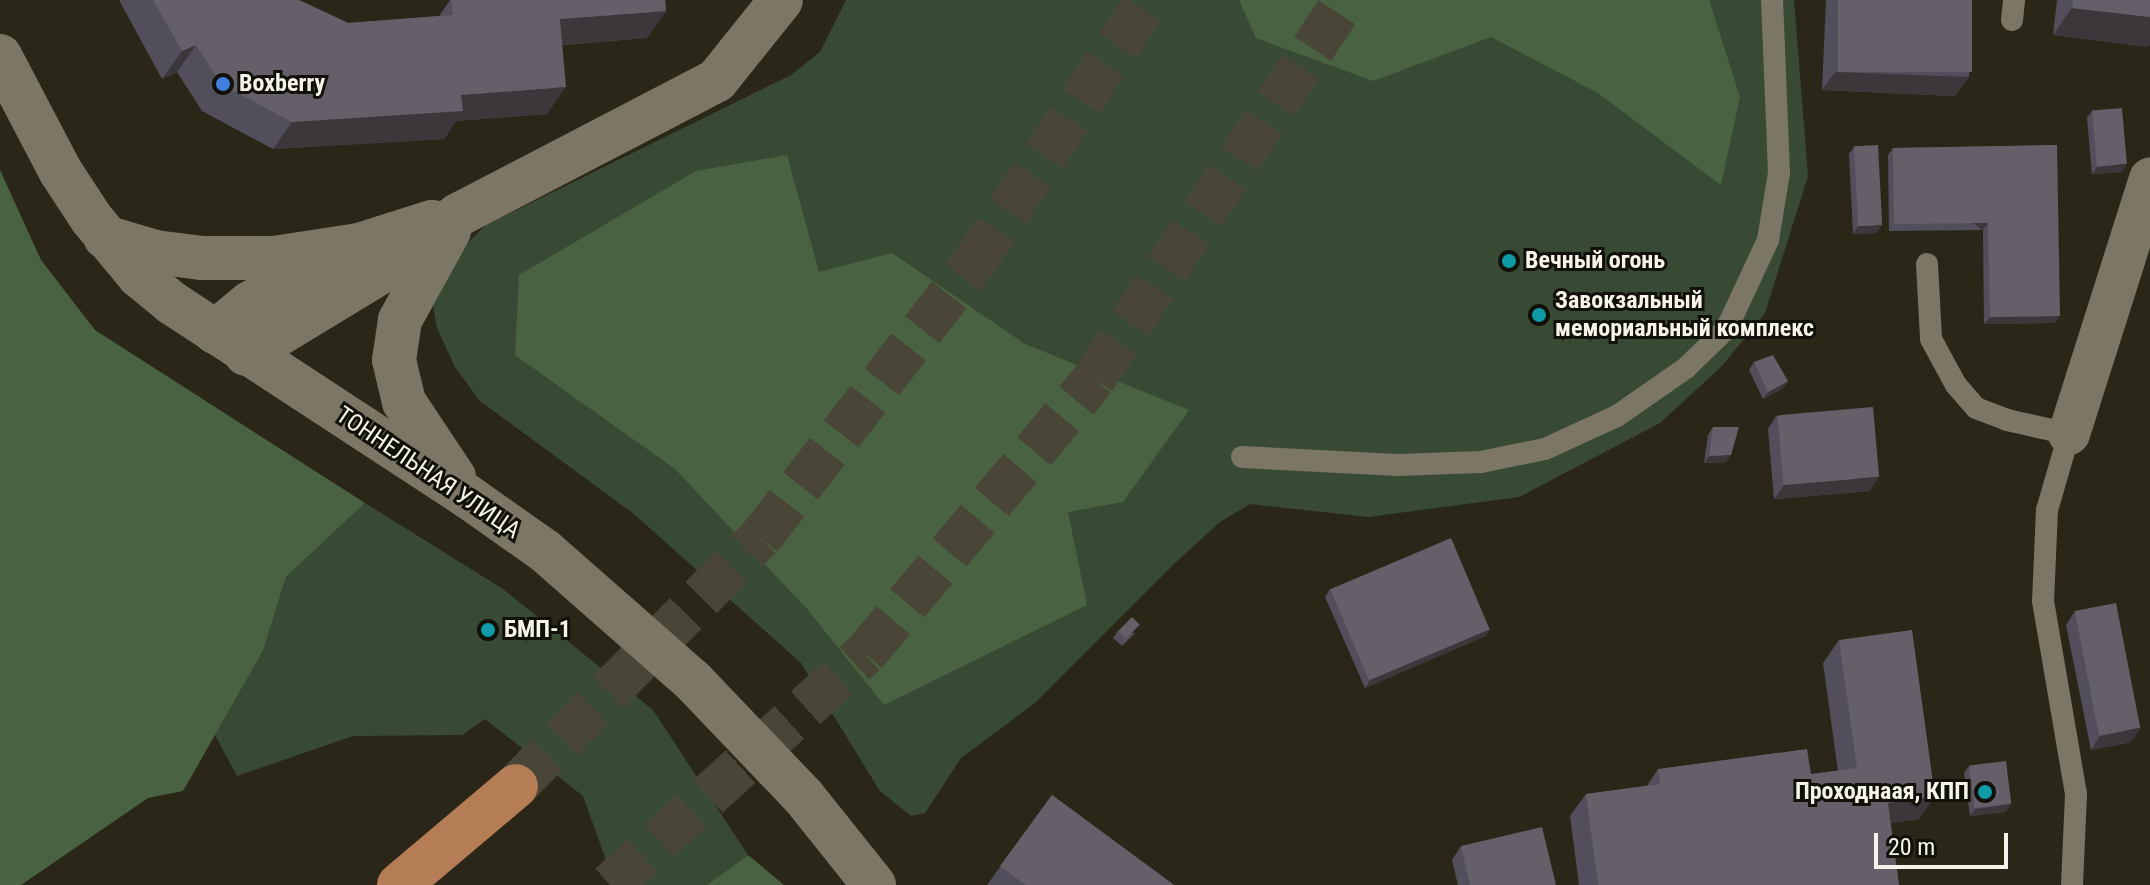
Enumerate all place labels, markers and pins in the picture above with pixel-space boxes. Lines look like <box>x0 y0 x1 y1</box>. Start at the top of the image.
place label: Boxberry <box>239 70 325 98</box>
marker: Boxberry <box>214 75 232 93</box>
place label: Вечный огонь <box>1525 247 1665 275</box>
marker: Вечный огонь <box>1500 252 1518 270</box>
place label: Завокзальный мемориальный комплекс <box>1555 287 1814 343</box>
marker: Завокзальный мемориальный комплекс <box>1530 306 1548 324</box>
place label: БМП-1 <box>504 616 571 644</box>
marker: БМП-1 <box>479 621 497 639</box>
place label: Проходнаая, КПП <box>1795 778 1969 806</box>
marker: Проходнаая, КПП <box>1976 783 1994 801</box>

